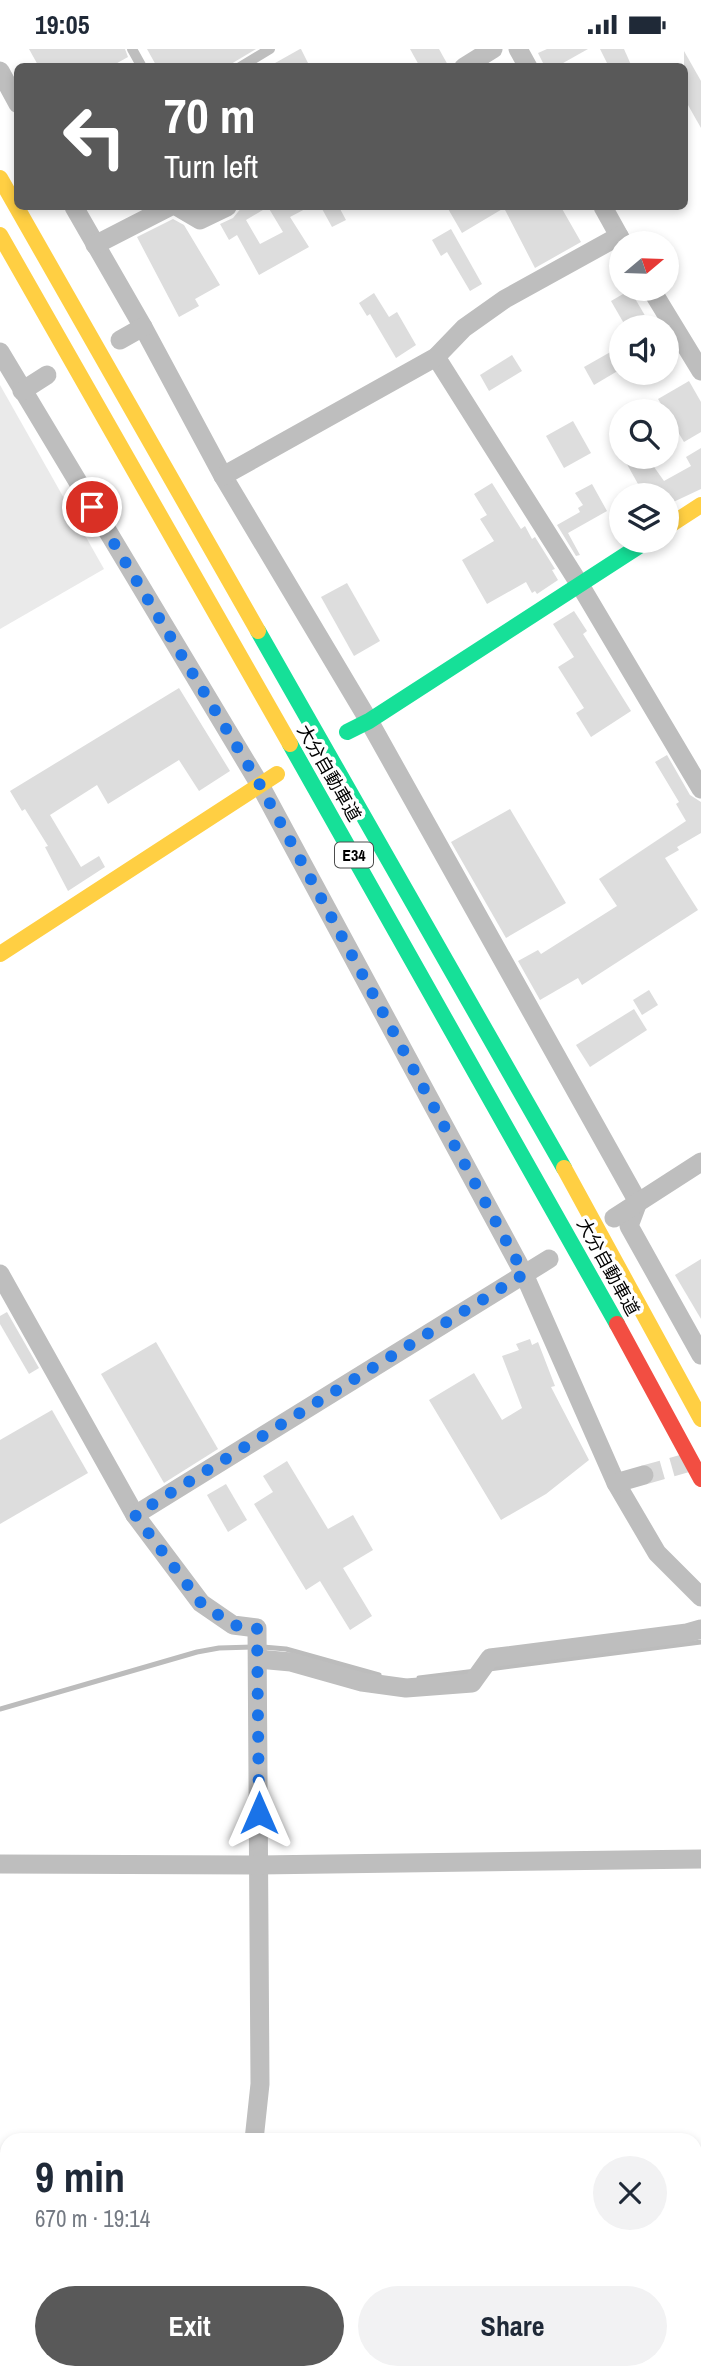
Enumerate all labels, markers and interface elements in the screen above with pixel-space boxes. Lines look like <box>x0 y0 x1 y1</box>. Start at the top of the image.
text: 19:05 <box>35 7 90 42</box>
text: 70 m <box>164 82 256 148</box>
icon: left <box>49 91 140 182</box>
text: Turn left <box>164 145 258 188</box>
north arrow <box>609 231 679 301</box>
map controls <box>609 231 679 553</box>
button: sound <box>609 315 679 385</box>
button: search <box>609 399 679 469</box>
pin <box>62 477 122 537</box>
button: layers <box>609 483 679 553</box>
icon: arrive <box>73 488 111 526</box>
street label: 大分自動車道 <box>292 720 367 826</box>
road number: E34 <box>335 842 373 867</box>
street label: 大分自動車道 <box>571 1213 646 1320</box>
position arrow <box>222 1776 296 1850</box>
text: 9 min <box>35 2149 125 2205</box>
button: close <box>593 2156 667 2230</box>
text: 670 m · 19:14 <box>35 2203 150 2234</box>
button: Exit <box>35 2286 344 2366</box>
button: Share <box>358 2286 667 2366</box>

